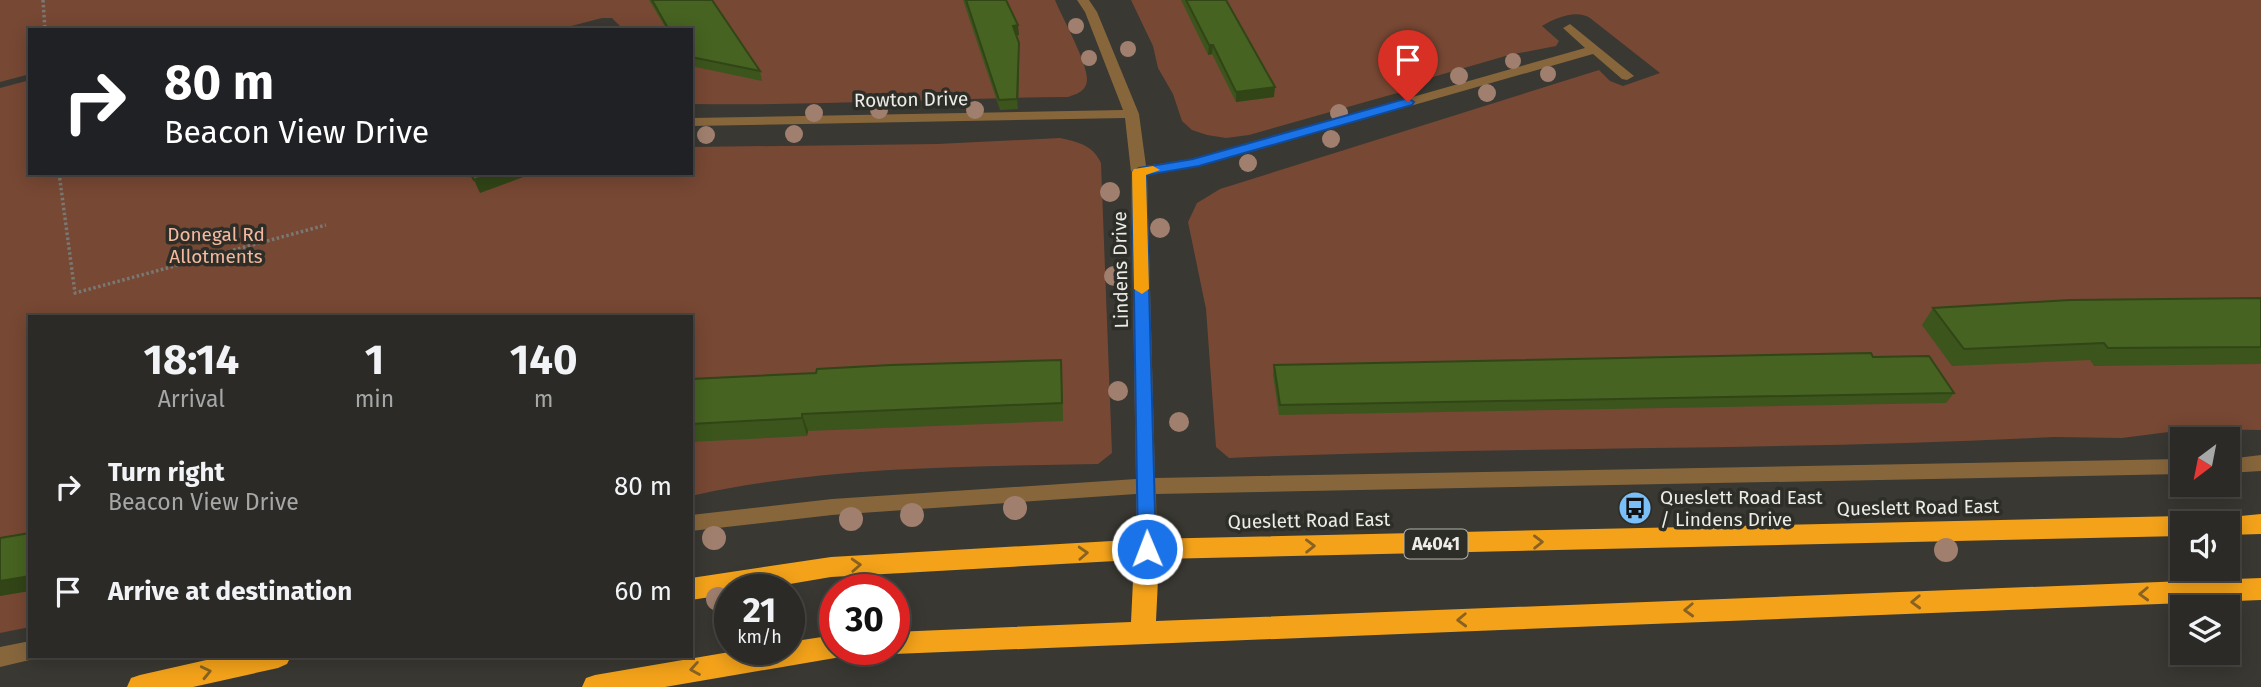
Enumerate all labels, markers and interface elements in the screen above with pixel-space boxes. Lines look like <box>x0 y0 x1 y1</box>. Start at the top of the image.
pin <box>1378 30 1438 102</box>
icon: arrive <box>1389 41 1427 79</box>
text: 80 m <box>164 53 274 112</box>
icon: right <box>49 56 140 147</box>
street label: Rowton Drive <box>854 87 968 112</box>
text: Beacon View Drive <box>164 113 429 151</box>
street label: Lindens Drive <box>1108 211 1133 329</box>
park label: Donegal Rd Allotments <box>167 223 265 268</box>
text: 18:14 <box>143 335 239 385</box>
text: 1 <box>365 335 384 385</box>
text: 140 <box>510 335 578 385</box>
text: Arrival <box>158 385 225 413</box>
text: min <box>355 385 394 413</box>
text: m <box>534 385 554 413</box>
north arrow <box>2170 427 2240 497</box>
map controls <box>2170 427 2240 665</box>
text: Turn right <box>108 457 225 488</box>
icon: right <box>49 468 87 506</box>
text: 80 m <box>614 471 672 502</box>
place label: Queslett Road East / Lindens Drive <box>1660 486 1823 531</box>
text: Beacon View Drive <box>108 488 299 516</box>
bus stop icon: Queslett Road East / Lindens Drive <box>1616 489 1654 527</box>
street label: Queslett Road East <box>1836 495 2000 520</box>
street label: Queslett Road East <box>1227 508 1391 533</box>
button: sound <box>2170 511 2240 581</box>
position arrow <box>1110 512 1184 586</box>
road number: A4041 <box>1404 530 1468 558</box>
one-way arrow <box>1532 534 1543 549</box>
one-way arrow <box>1305 538 1316 554</box>
one-way arrow <box>1078 545 1089 560</box>
one-way arrow <box>850 558 861 573</box>
icon: arrive <box>49 573 87 611</box>
speed limit sign: 30 <box>819 574 910 665</box>
text: Arrive at destination <box>108 576 352 607</box>
text: 60 m <box>614 576 672 607</box>
one-way arrow <box>2138 586 2149 601</box>
text: 21 <box>743 589 776 631</box>
one-way arrow <box>1911 594 1922 609</box>
button: layers <box>2170 595 2240 665</box>
one-way arrow <box>1683 603 1694 618</box>
one-way arrow <box>1456 612 1467 627</box>
text: km/h <box>737 626 782 648</box>
one-way arrow <box>689 661 701 676</box>
one-way arrow <box>200 666 212 681</box>

